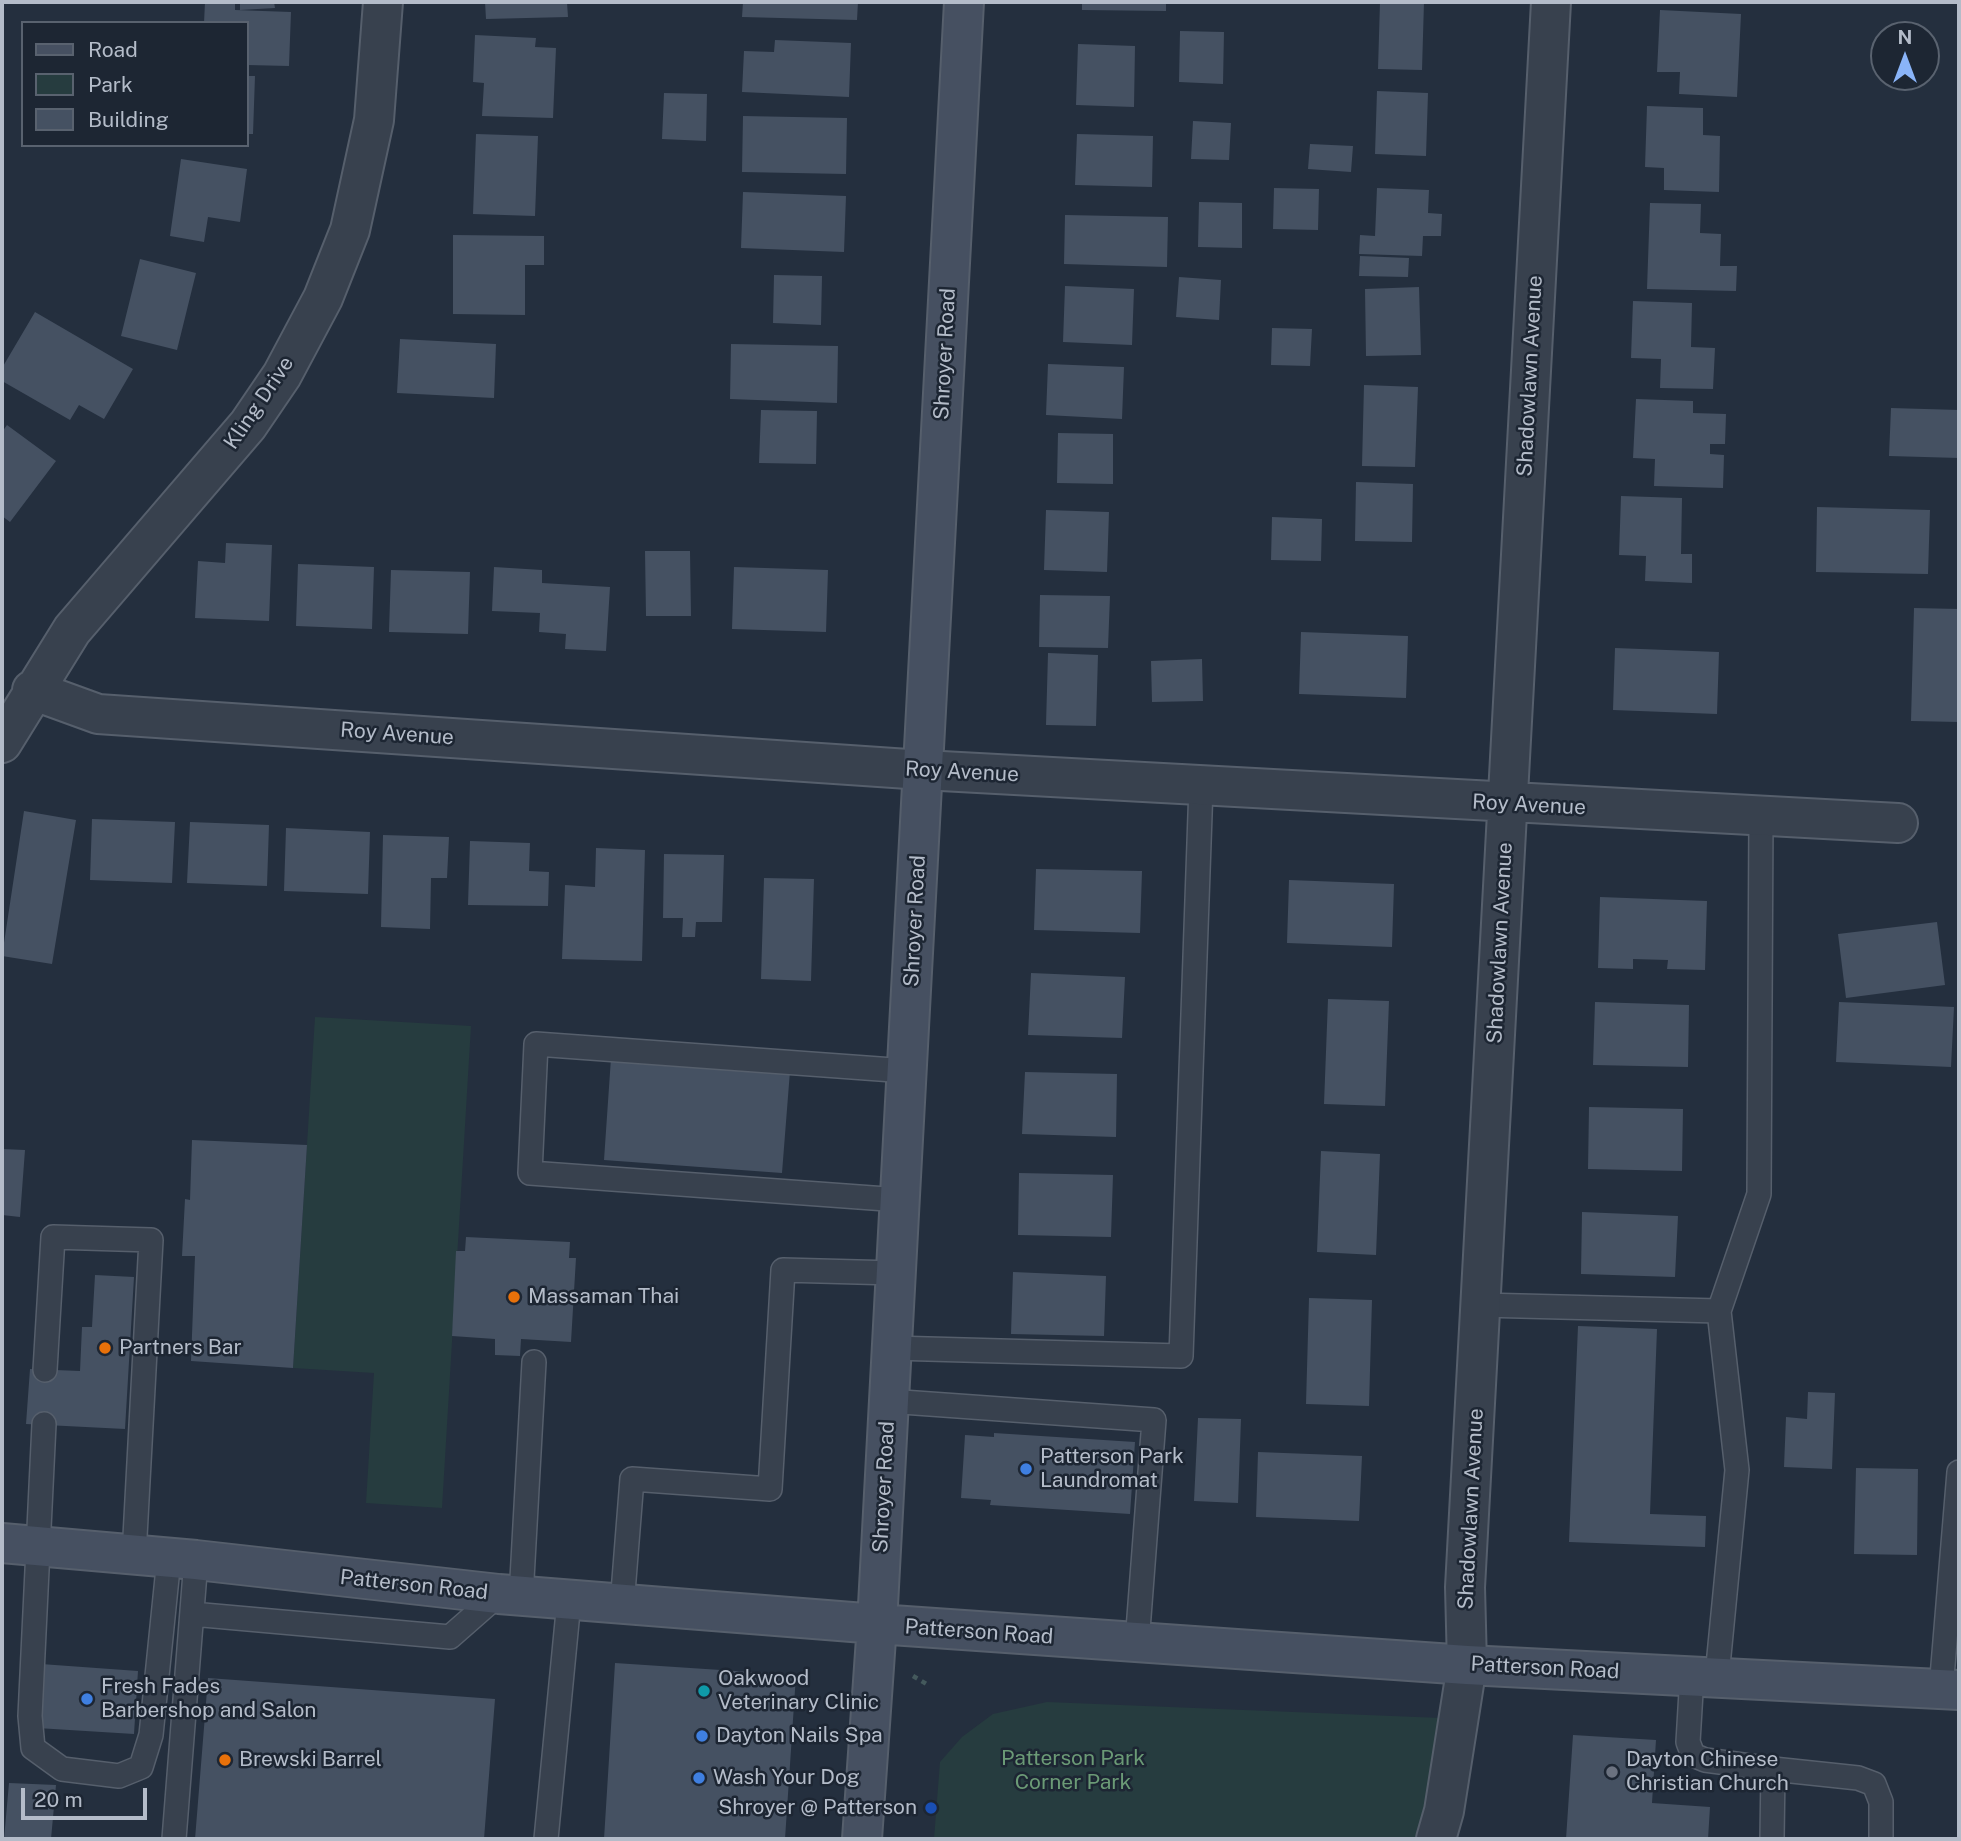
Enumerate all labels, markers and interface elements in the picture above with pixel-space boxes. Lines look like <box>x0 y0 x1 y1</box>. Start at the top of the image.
legend <box>21 21 248 147</box>
north arrow <box>1870 21 1940 91</box>
text: N <box>1898 26 1912 48</box>
text: Road <box>88 37 138 62</box>
text: Park <box>88 72 133 97</box>
text: Building <box>88 107 169 132</box>
street label: Shadowlawn Avenue <box>1512 275 1548 477</box>
street label: Shroyer Road <box>929 287 961 421</box>
street label: Kling Drive <box>219 352 299 454</box>
street label: Roy Avenue <box>339 717 455 751</box>
street label: Roy Avenue <box>904 756 1020 788</box>
street label: Roy Avenue <box>1471 789 1587 821</box>
street label: Shadowlawn Avenue <box>1482 842 1518 1044</box>
street label: Shroyer Road <box>899 854 931 988</box>
place label: Massaman Thai <box>528 1284 679 1310</box>
marker: Massaman Thai <box>506 1289 522 1305</box>
place label: Partners Bar <box>119 1335 242 1361</box>
marker: Partners Bar <box>97 1340 113 1356</box>
street label: Shadowlawn Avenue <box>1453 1408 1489 1610</box>
street label: Shroyer Road <box>868 1420 900 1554</box>
place label: Patterson Park Laundromat <box>1040 1444 1184 1494</box>
marker: Patterson Park Laundromat <box>1018 1461 1034 1477</box>
street label: Patterson Road <box>339 1565 489 1605</box>
street label: Patterson Road <box>904 1614 1054 1650</box>
street label: Patterson Road <box>1470 1652 1620 1684</box>
place label: Oakwood Veterinary Clinic <box>718 1666 879 1716</box>
place label: Fresh Fades Barbershop and Salon <box>101 1674 316 1724</box>
marker: Oakwood Veterinary Clinic <box>696 1683 712 1699</box>
marker: Fresh Fades Barbershop and Salon <box>79 1691 95 1707</box>
place label: Dayton Nails Spa <box>716 1723 883 1749</box>
marker: Dayton Nails Spa <box>694 1728 710 1744</box>
park label: Patterson Park Corner Park <box>1001 1746 1145 1796</box>
place label: Brewski Barrel <box>239 1747 382 1773</box>
place label: Dayton Chinese Christian Church <box>1626 1747 1789 1797</box>
marker: Brewski Barrel <box>217 1752 233 1768</box>
marker: Dayton Chinese Christian Church <box>1604 1764 1620 1780</box>
place label: Wash Your Dog <box>713 1765 860 1791</box>
marker: Wash Your Dog <box>691 1770 707 1786</box>
scale bar <box>24 1774 150 1818</box>
text: 20 m <box>34 1787 83 1812</box>
place label: Shroyer @ Patterson <box>718 1795 917 1821</box>
marker: Shroyer @ Patterson <box>923 1800 939 1816</box>

